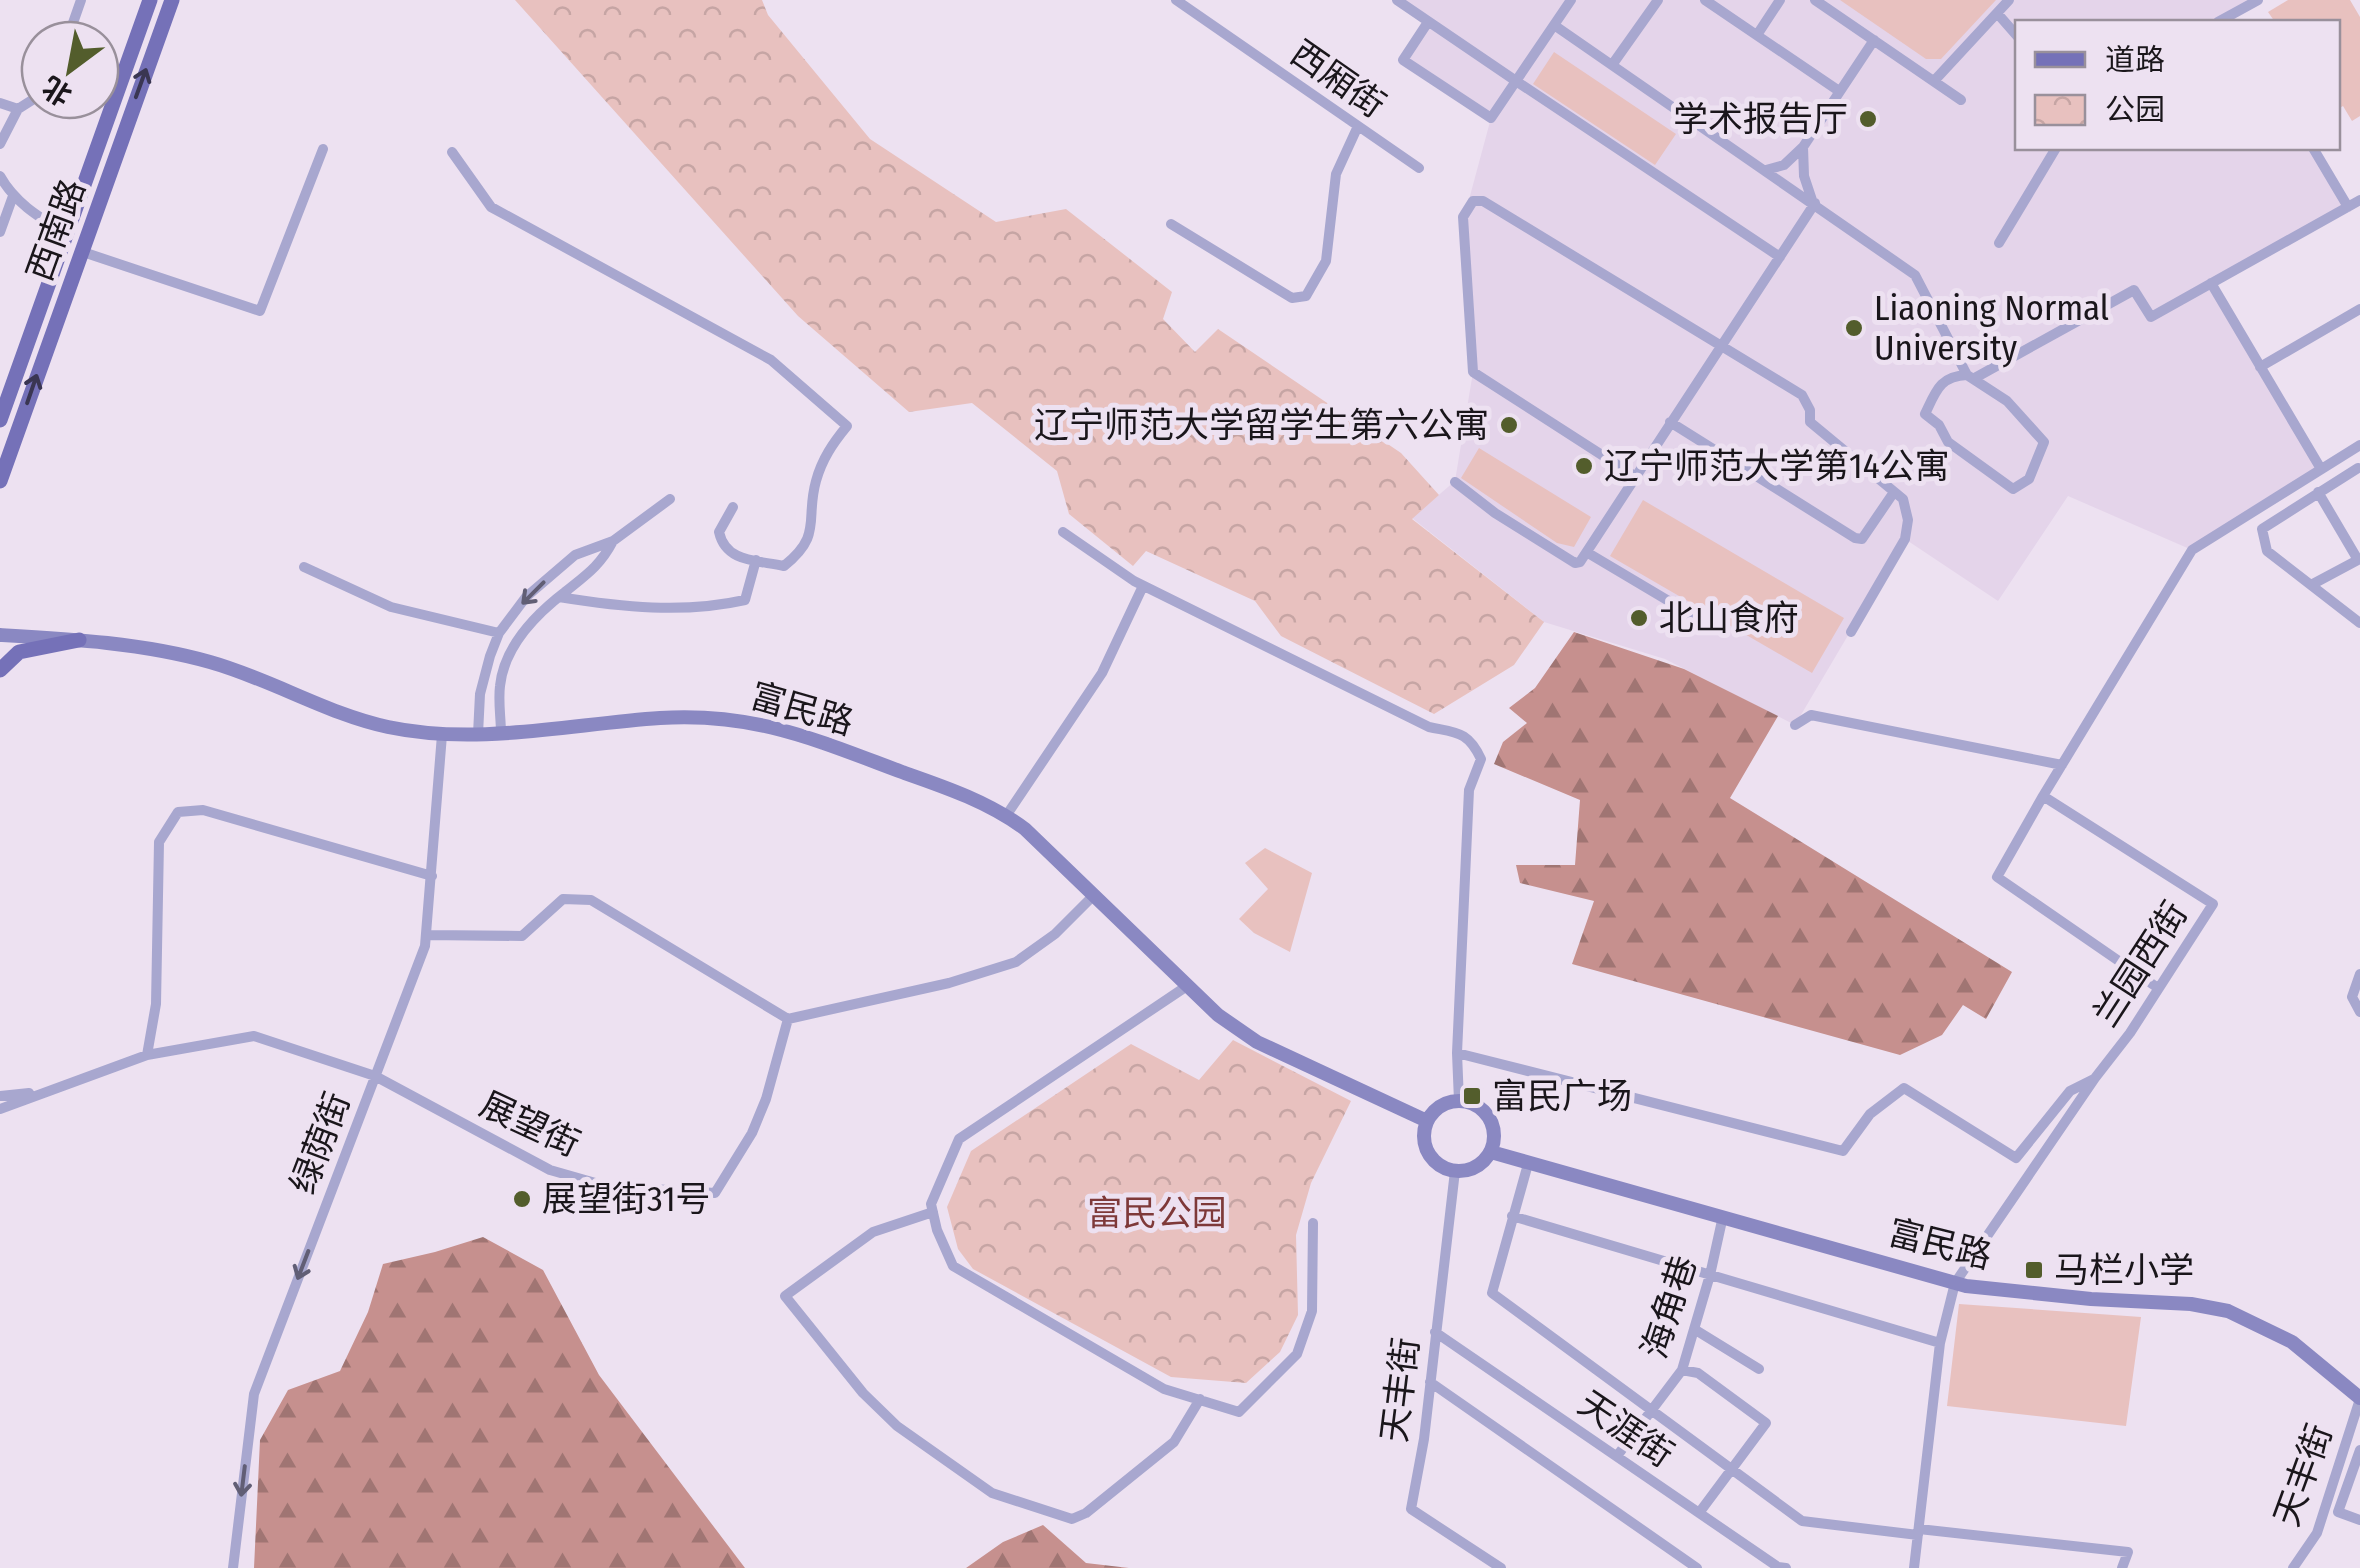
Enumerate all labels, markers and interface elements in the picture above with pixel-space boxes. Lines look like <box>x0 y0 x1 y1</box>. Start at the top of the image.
north arrow <box>20 20 120 120</box>
legend <box>2015 20 2340 150</box>
street label: 西厢街 <box>1283 32 1393 126</box>
text: 道路 <box>2105 42 2165 78</box>
text: 北 <box>36 69 78 112</box>
one-way arrow <box>133 69 151 100</box>
text: 公园 <box>2105 92 2165 128</box>
place label: 学术报告厅 <box>1673 98 1848 140</box>
marker: 学术报告厅 <box>1857 108 1879 130</box>
street label: 西南路 <box>18 173 94 287</box>
place label: Liaoning Normal University <box>1874 287 2109 369</box>
marker: Liaoning Normal University <box>1843 317 1865 339</box>
one-way arrow <box>24 375 42 406</box>
place label: 辽宁师范大学留学生第六公寓 <box>1034 404 1489 446</box>
marker: 辽宁师范大学留学生第六公寓 <box>1498 414 1520 436</box>
place label: 辽宁师范大学第14公寓 <box>1604 445 1950 487</box>
marker: 辽宁师范大学第14公寓 <box>1573 455 1595 477</box>
one-way arrow <box>521 581 545 605</box>
place label: 北山食府 <box>1659 597 1799 639</box>
marker: 北山食府 <box>1628 607 1650 629</box>
street label: 富民路 <box>746 674 858 744</box>
street label: 兰园西街 <box>2084 894 2196 1034</box>
place label: 富民广场 <box>1492 1075 1632 1117</box>
street label: 展望街 <box>474 1083 586 1165</box>
marker: 富民广场 <box>1461 1085 1483 1107</box>
street label: 绿荫街 <box>282 1086 358 1200</box>
place label: 展望街31号 <box>542 1178 711 1220</box>
marker: 展望街31号 <box>511 1188 533 1210</box>
park label: 富民公园 <box>1087 1192 1227 1234</box>
street label: 富民路 <box>1884 1211 1996 1277</box>
one-way arrow <box>292 1249 310 1280</box>
place label: 马栏小学 <box>2054 1249 2194 1291</box>
street label: 海角巷 <box>1633 1251 1705 1363</box>
marker: 马栏小学 <box>2023 1259 2045 1281</box>
street label: 天丰街 <box>1373 1335 1427 1445</box>
street label: 天涯街 <box>1571 1382 1681 1476</box>
street label: 天丰街 <box>2265 1418 2341 1532</box>
one-way arrow <box>233 1464 252 1497</box>

